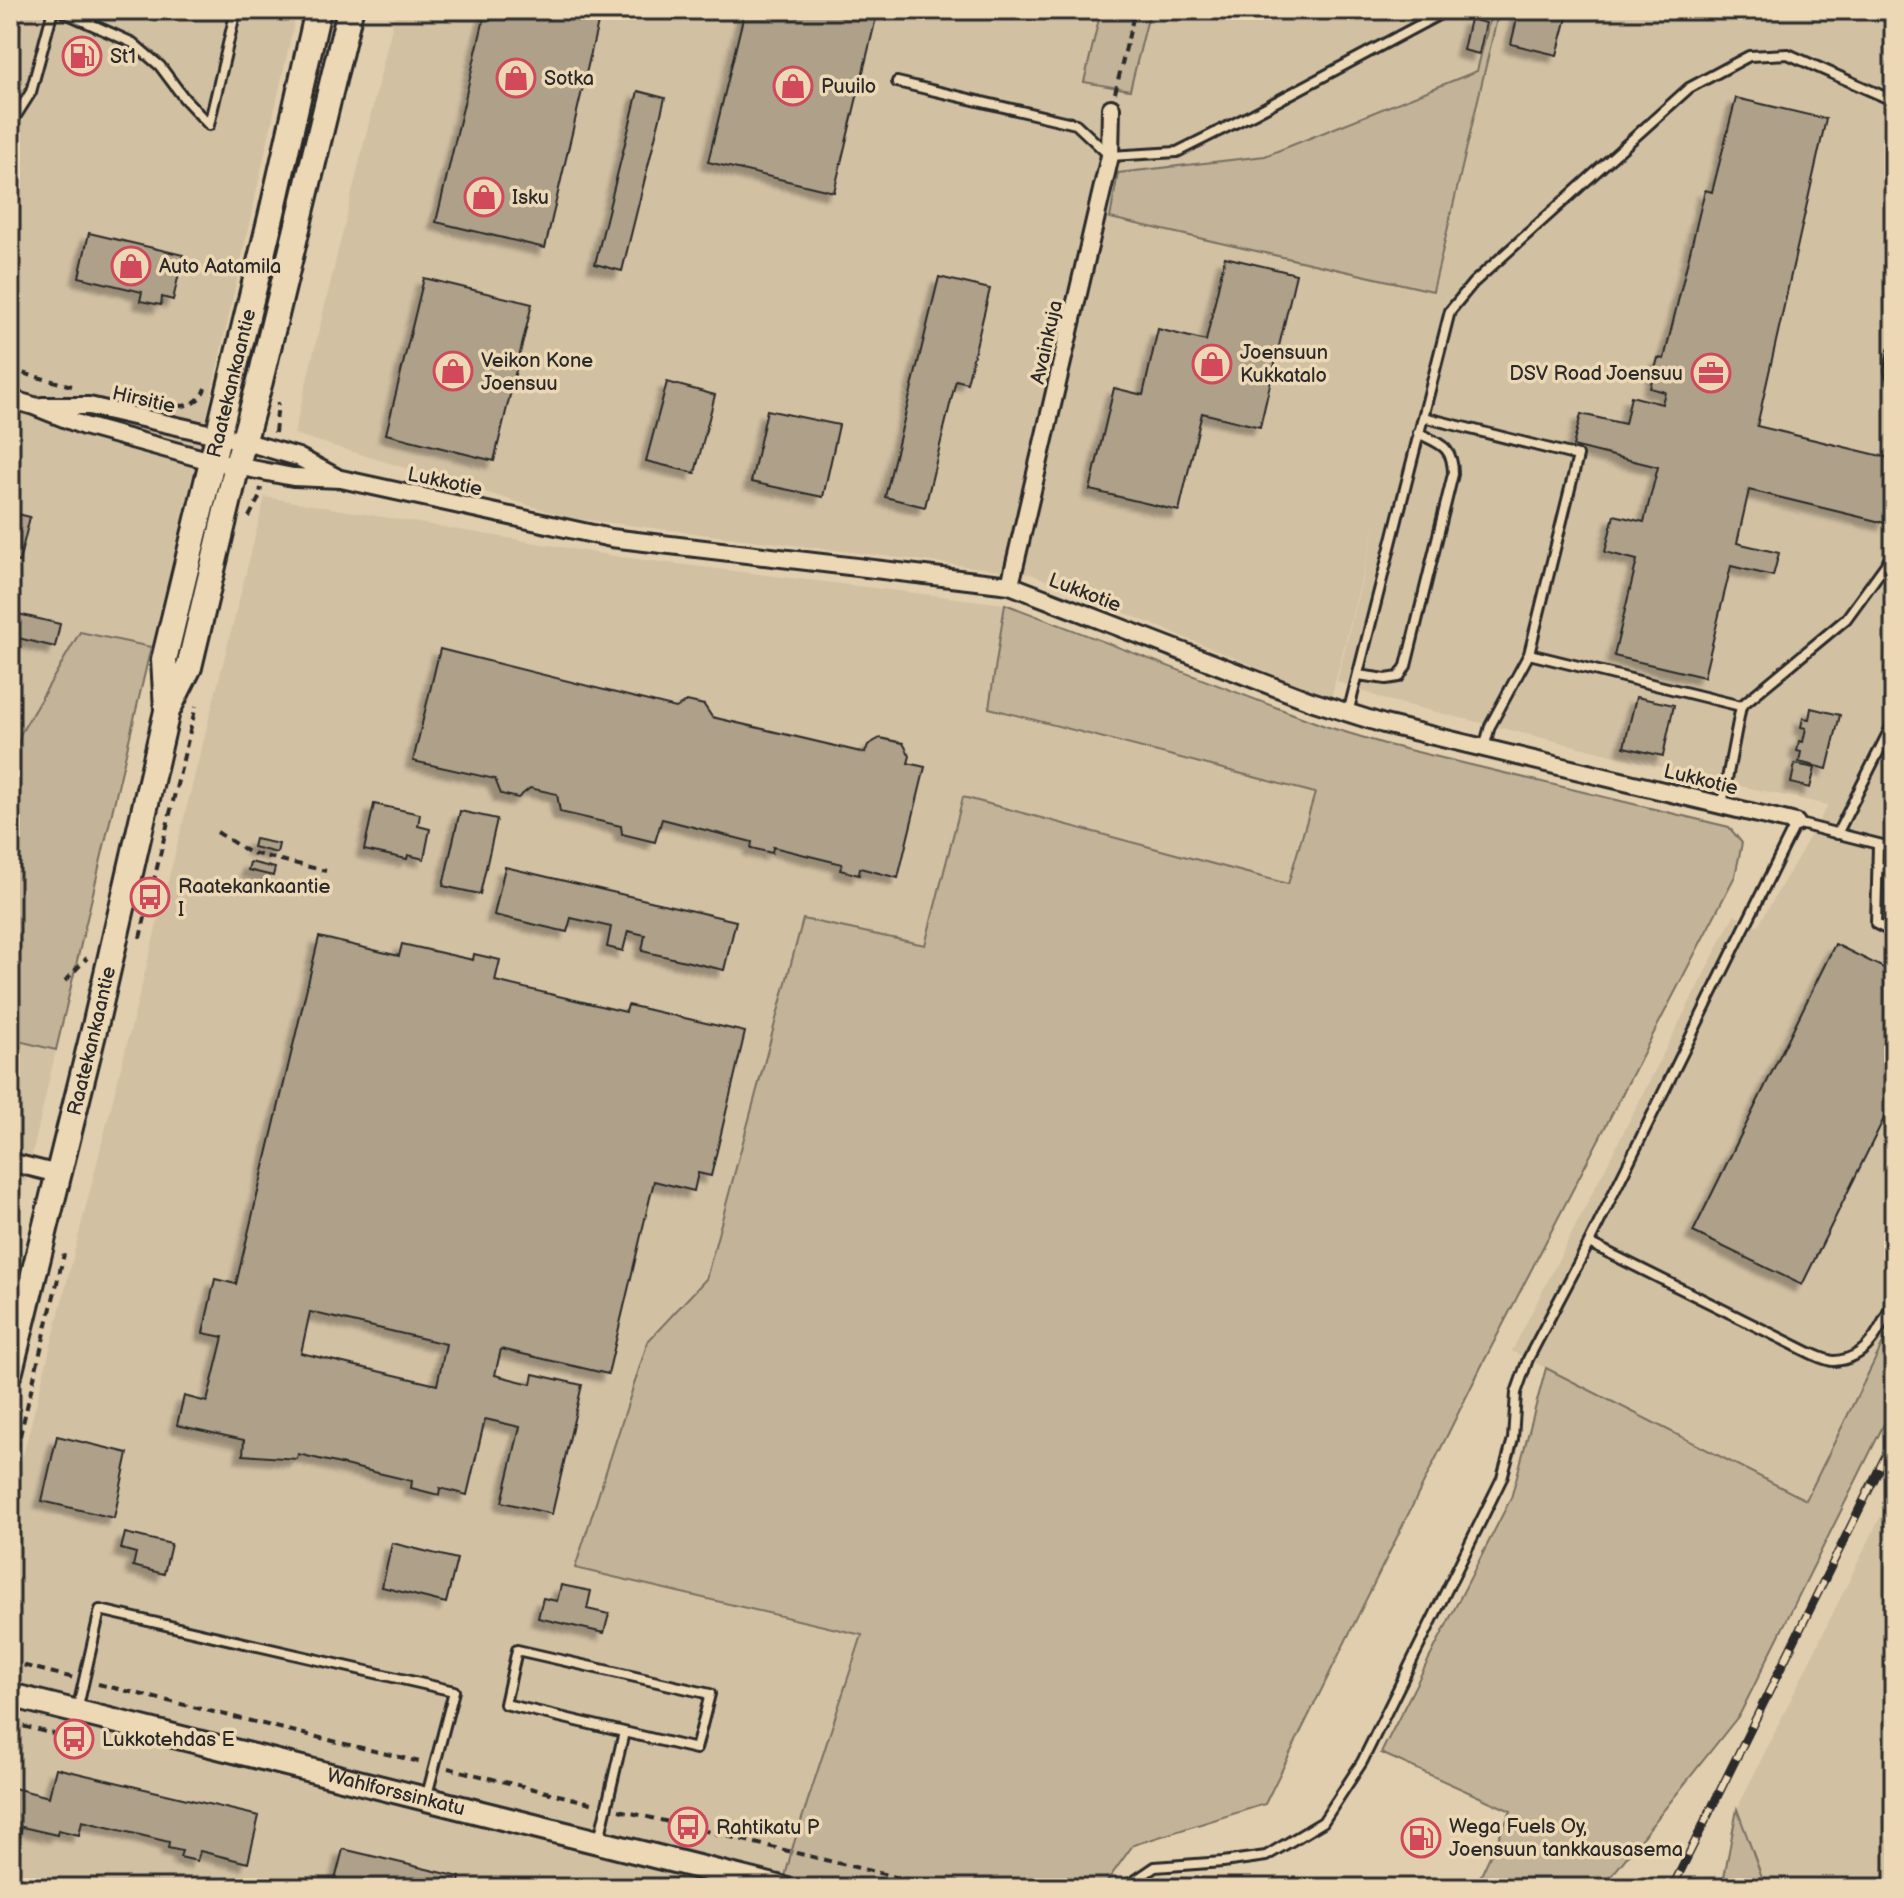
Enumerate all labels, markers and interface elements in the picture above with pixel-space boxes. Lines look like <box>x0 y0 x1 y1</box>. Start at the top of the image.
fuel station icon: St1 <box>61 35 103 77</box>
place label: St1 <box>110 45 136 69</box>
shop icon: Sotka <box>495 57 537 99</box>
shop icon: Puuilo <box>772 65 814 107</box>
place label: Sotka <box>544 67 594 91</box>
place label: Puuilo <box>821 75 876 99</box>
shop icon: Isku <box>463 176 505 218</box>
place label: Isku <box>512 186 549 210</box>
shop icon: Auto Aatamila <box>110 245 152 287</box>
place label: Auto Aatamila <box>159 255 281 279</box>
street label: Avainkuja <box>1026 298 1068 386</box>
street label: Raatekankaantie <box>202 306 261 460</box>
place label: Joensuun Kukkatalo <box>1240 341 1328 388</box>
shop icon: Joensuun Kukkatalo <box>1191 343 1233 385</box>
place label: Veikon Kone Joensuu <box>481 349 593 396</box>
shop icon: Veikon Kone Joensuu <box>432 350 474 392</box>
office icon: DSV Road Joensuu <box>1690 352 1732 394</box>
place label: DSV Road Joensuu <box>1509 362 1683 386</box>
street label: Hirsitie <box>110 381 178 419</box>
street label: Lukkotie <box>405 462 484 502</box>
street label: Lukkotie <box>1045 568 1124 618</box>
street label: Lukkotie <box>1661 759 1741 801</box>
place label: Raatekankaantie I <box>178 875 331 922</box>
bus stop icon: Raatekankaantie I <box>129 876 171 918</box>
street label: Raatekankaantie <box>62 964 121 1118</box>
bus stop icon: Lukkotehdas E <box>53 1718 95 1760</box>
place label: Lukkotehdas E <box>102 1728 235 1752</box>
street label: Wahlforssinkatu <box>324 1764 468 1821</box>
bus stop icon: Rahtikatu P <box>667 1806 709 1848</box>
place label: Wega Fuels Oy, Joensuun tankkausasema <box>1449 1815 1683 1862</box>
place label: Rahtikatu P <box>716 1816 820 1840</box>
fuel station icon: Wega Fuels Oy, Joensuun tankkausasema <box>1400 1817 1442 1859</box>

